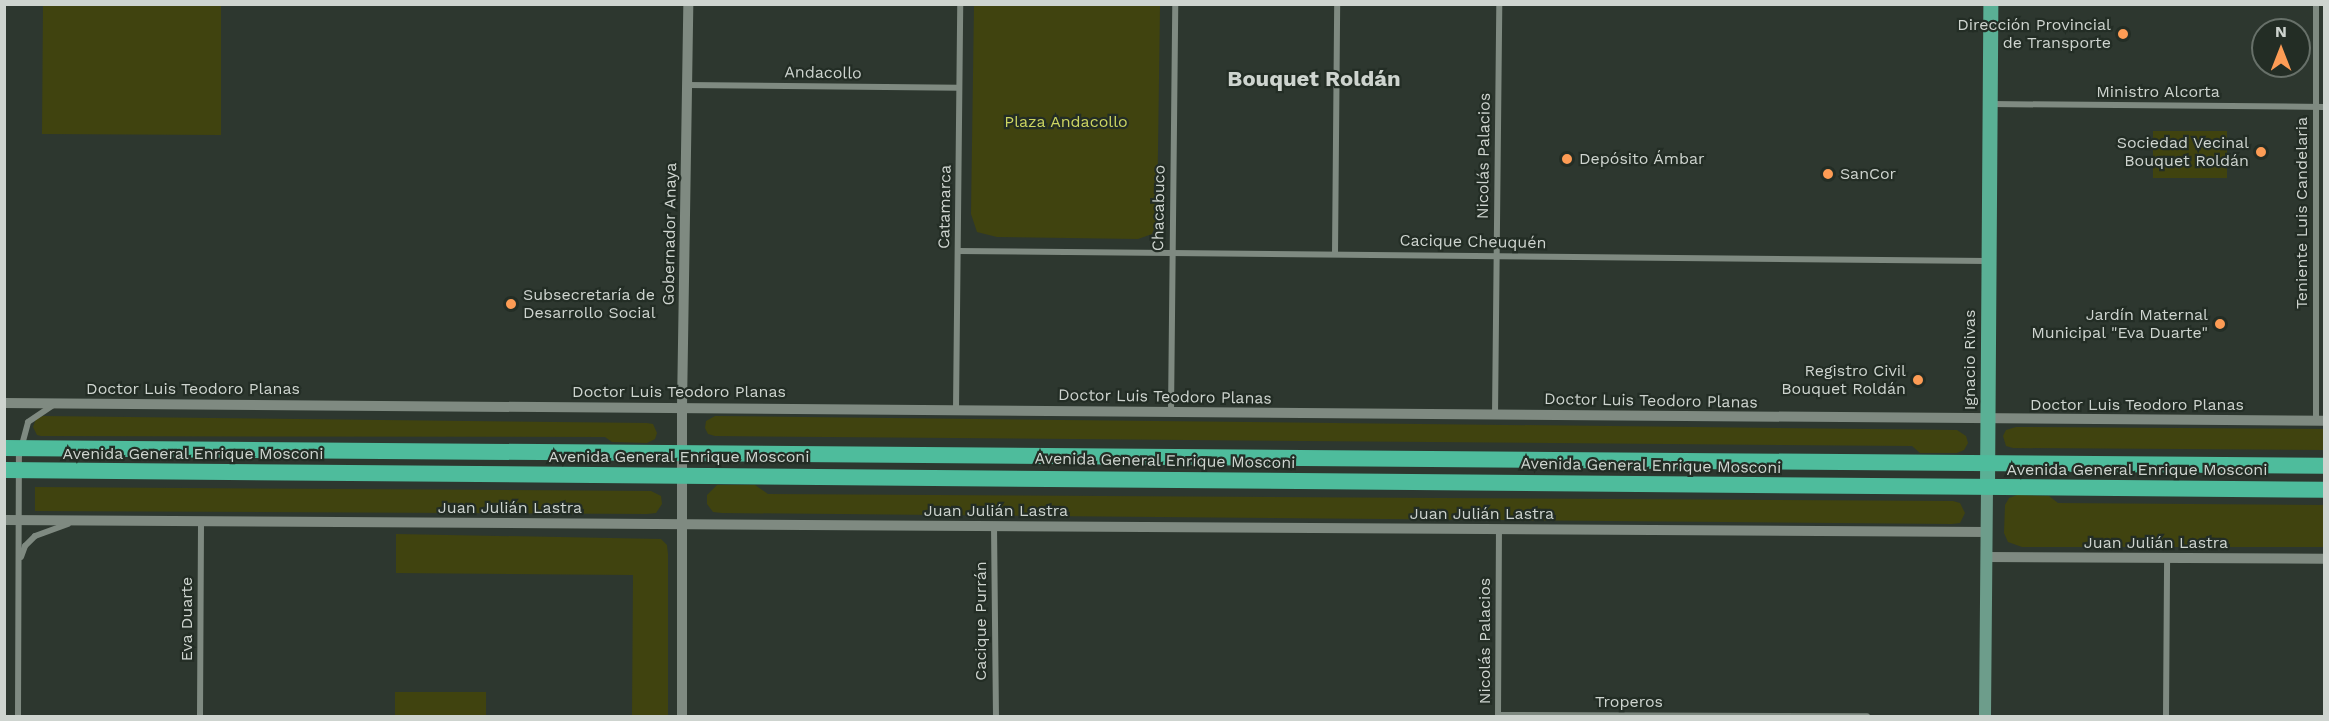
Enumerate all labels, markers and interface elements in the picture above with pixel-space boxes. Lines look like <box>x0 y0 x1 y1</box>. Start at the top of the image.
place label: Dirección Provincial de Transporte <box>1957 15 2111 53</box>
north arrow <box>2251 18 2311 78</box>
text: N <box>2275 22 2287 41</box>
marker: Dirección Provincial de Transporte <box>2116 27 2130 41</box>
street label: Andacollo <box>784 63 862 83</box>
district label: Bouquet Roldán <box>1227 66 1401 92</box>
street label: Ministro Alcorta <box>2096 82 2220 102</box>
street label: Nicolás Palacios <box>1473 93 1495 219</box>
park label: Plaza Andacollo <box>1004 112 1128 132</box>
street label: Teniente Luis Candelaria <box>2292 117 2312 309</box>
place label: Sociedad Vecinal Bouquet Roldán <box>2116 133 2249 171</box>
marker: Sociedad Vecinal Bouquet Roldán <box>2254 145 2268 159</box>
place label: Depósito Ámbar <box>1579 149 1705 169</box>
marker: Depósito Ámbar <box>1560 152 1574 166</box>
street label: Gobernador Anaya <box>659 162 681 306</box>
place label: SanCor <box>1840 164 1896 184</box>
street label: Catamarca <box>935 165 955 249</box>
street label: Chacabuco <box>1149 165 1169 251</box>
marker: SanCor <box>1821 167 1835 181</box>
street label: Cacique Cheuquén <box>1399 231 1547 253</box>
place label: Subsecretaría de Desarrollo Social <box>523 285 656 323</box>
marker: Subsecretaría de Desarrollo Social <box>504 297 518 311</box>
place label: Jardín Maternal Municipal "Eva Duarte" <box>2030 305 2208 343</box>
street label: Ignacio Rivas <box>1960 310 1980 410</box>
marker: Jardín Maternal Municipal "Eva Duarte" <box>2213 317 2227 331</box>
place label: Registro Civil Bouquet Roldán <box>1781 361 1906 399</box>
marker: Registro Civil Bouquet Roldán <box>1911 373 1925 387</box>
street label: Doctor Luis Teodoro Planas <box>86 379 300 399</box>
street label: Doctor Luis Teodoro Planas <box>572 382 786 402</box>
street label: Doctor Luis Teodoro Planas <box>1058 386 1272 408</box>
street label: Doctor Luis Teodoro Planas <box>1544 390 1758 412</box>
street label: Doctor Luis Teodoro Planas <box>2030 395 2244 415</box>
street label: Avenida General Enrique Mosconi <box>62 444 324 464</box>
street label: Avenida General Enrique Mosconi <box>548 447 810 467</box>
street label: Avenida General Enrique Mosconi <box>1034 449 1296 473</box>
street label: Avenida General Enrique Mosconi <box>1520 454 1782 478</box>
street label: Avenida General Enrique Mosconi <box>2006 460 2268 480</box>
street label: Juan Julián Lastra <box>438 498 582 518</box>
street label: Juan Julián Lastra <box>924 501 1068 521</box>
street label: Juan Julián Lastra <box>1410 504 1554 524</box>
street label: Juan Julián Lastra <box>2084 533 2228 553</box>
street label: Cacique Purrán <box>971 561 991 681</box>
street label: Eva Duarte <box>177 577 197 661</box>
street label: Nicolás Palacios <box>1475 578 1495 704</box>
street label: Troperos <box>1595 692 1663 712</box>

